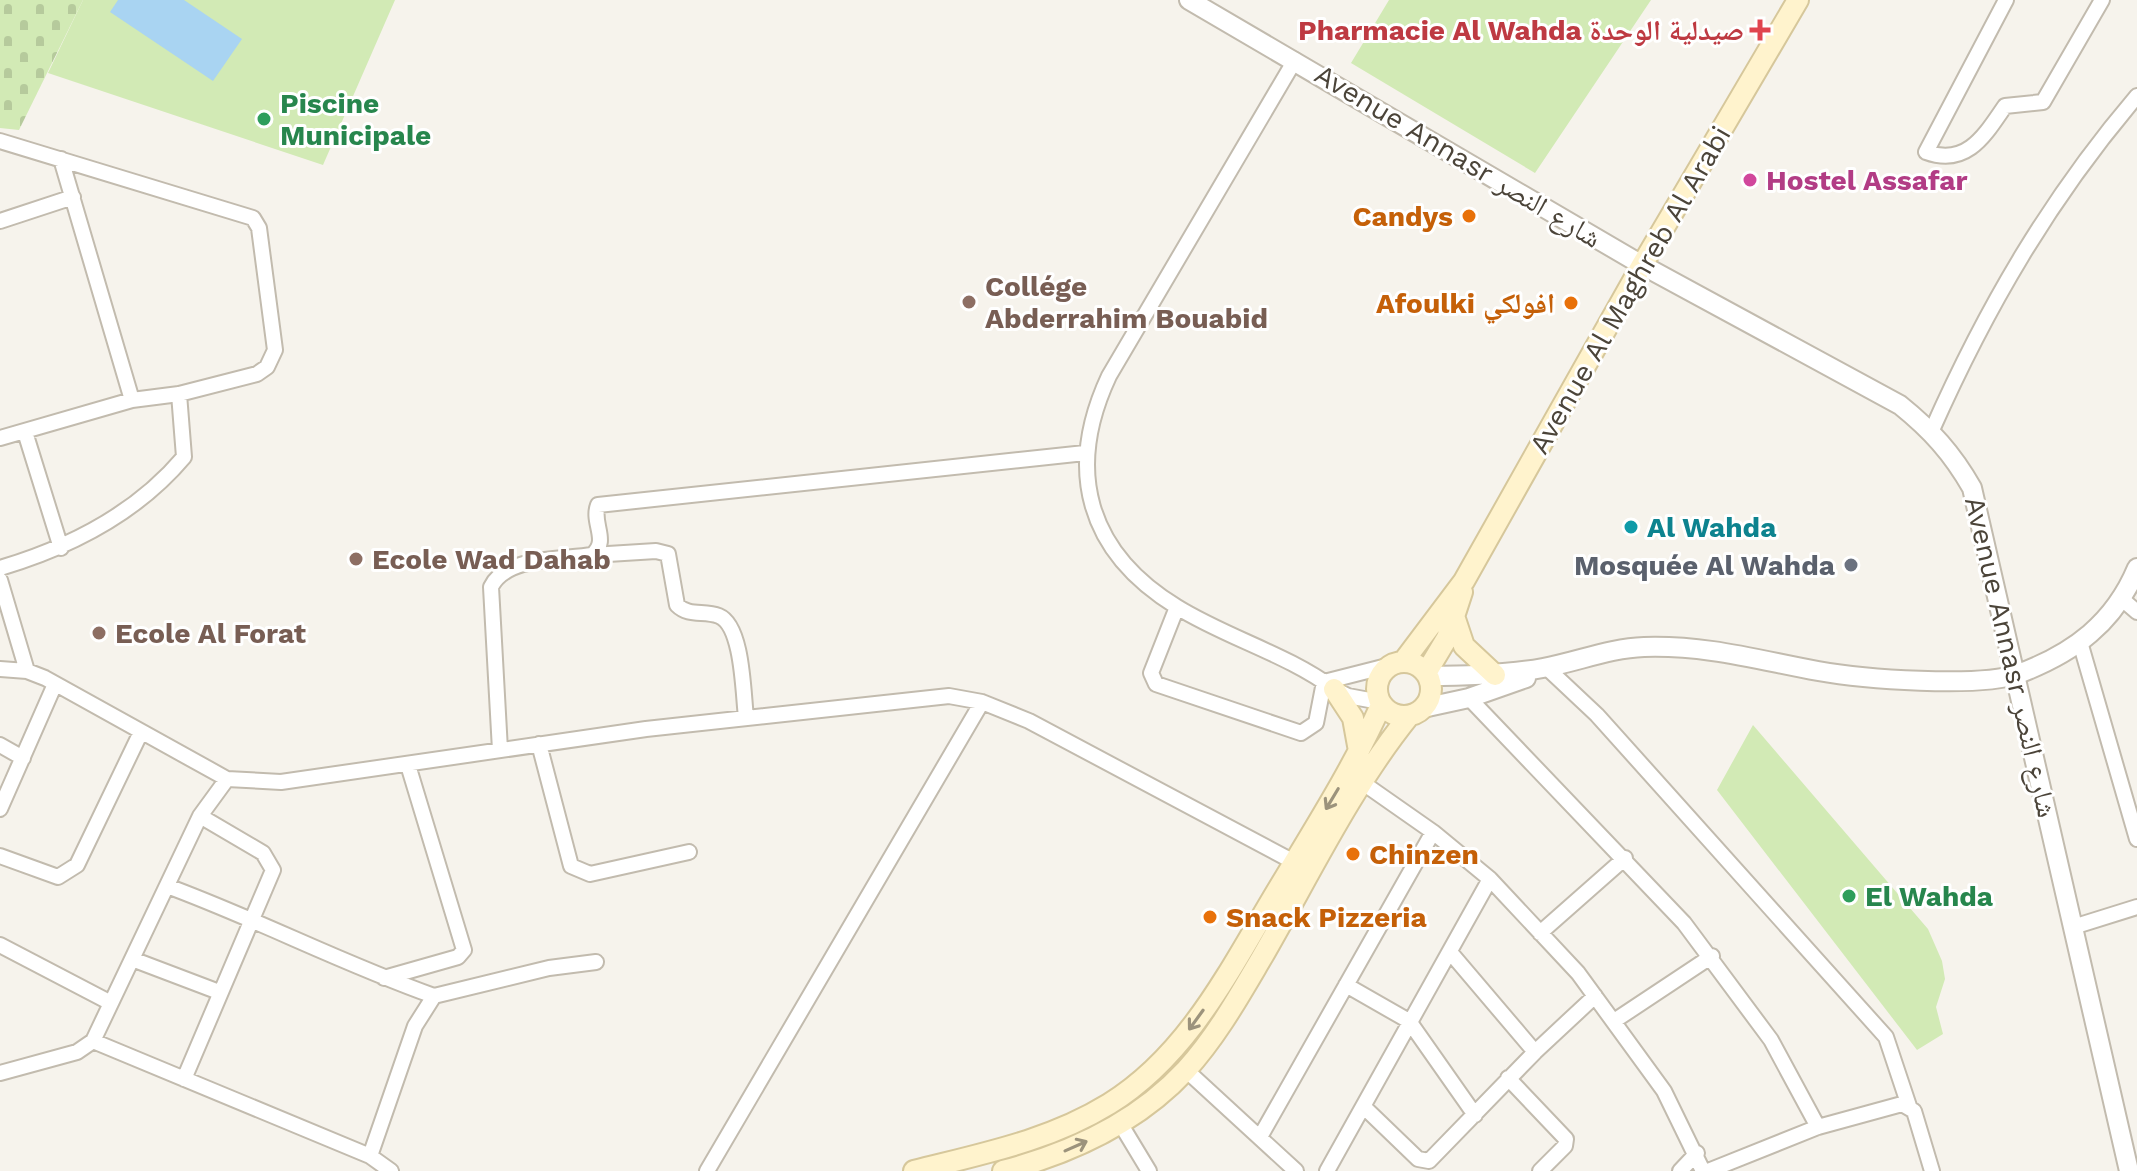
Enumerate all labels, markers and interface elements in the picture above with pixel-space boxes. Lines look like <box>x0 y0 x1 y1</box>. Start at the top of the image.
place label: Pharmacie Al Wahda صيدلية الوحدة <box>1298 14 1744 47</box>
marker: Pharmacie Al Wahda صيدلية الوحدة <box>1751 21 1769 39</box>
street label: Avenue Annasr شارع النصر <box>1308 57 1607 256</box>
place label: Piscine Municipale <box>280 87 431 152</box>
marker: Piscine Municipale <box>255 110 273 128</box>
street label: Avenue Al Maghreb Al Arabi <box>1522 120 1738 460</box>
place label: Hostel Assafar <box>1766 164 1967 197</box>
marker: Hostel Assafar <box>1741 171 1759 189</box>
place label: Candys <box>1352 200 1453 233</box>
marker: Candys <box>1460 207 1478 225</box>
place label: Collége Abderrahim Bouabid <box>985 270 1268 335</box>
place label: Afoulki افولكي <box>1376 287 1555 325</box>
marker: Collége Abderrahim Bouabid <box>960 293 978 311</box>
marker: Afoulki افولكي <box>1562 294 1580 312</box>
street label: Avenue Annasr شارع النصر <box>1957 493 2064 821</box>
place label: Al Wahda <box>1647 511 1777 544</box>
marker: Al Wahda <box>1622 518 1640 536</box>
place label: Ecole Wad Dahab <box>372 543 611 576</box>
place label: Mosquée Al Wahda <box>1574 549 1836 582</box>
marker: Ecole Wad Dahab <box>347 550 365 568</box>
marker: Mosquée Al Wahda <box>1842 556 1860 574</box>
place label: Ecole Al Forat <box>115 617 306 650</box>
marker: Ecole Al Forat <box>90 624 108 642</box>
one-way arrow <box>1324 787 1340 810</box>
place label: Chinzen <box>1369 838 1479 871</box>
marker: Chinzen <box>1344 845 1362 863</box>
place label: El Wahda <box>1865 880 1994 913</box>
marker: El Wahda <box>1840 887 1858 905</box>
place label: Snack Pizzeria <box>1226 901 1427 934</box>
marker: Snack Pizzeria <box>1201 908 1219 926</box>
one-way arrow <box>1188 1009 1205 1031</box>
one-way arrow <box>1064 1138 1088 1153</box>

